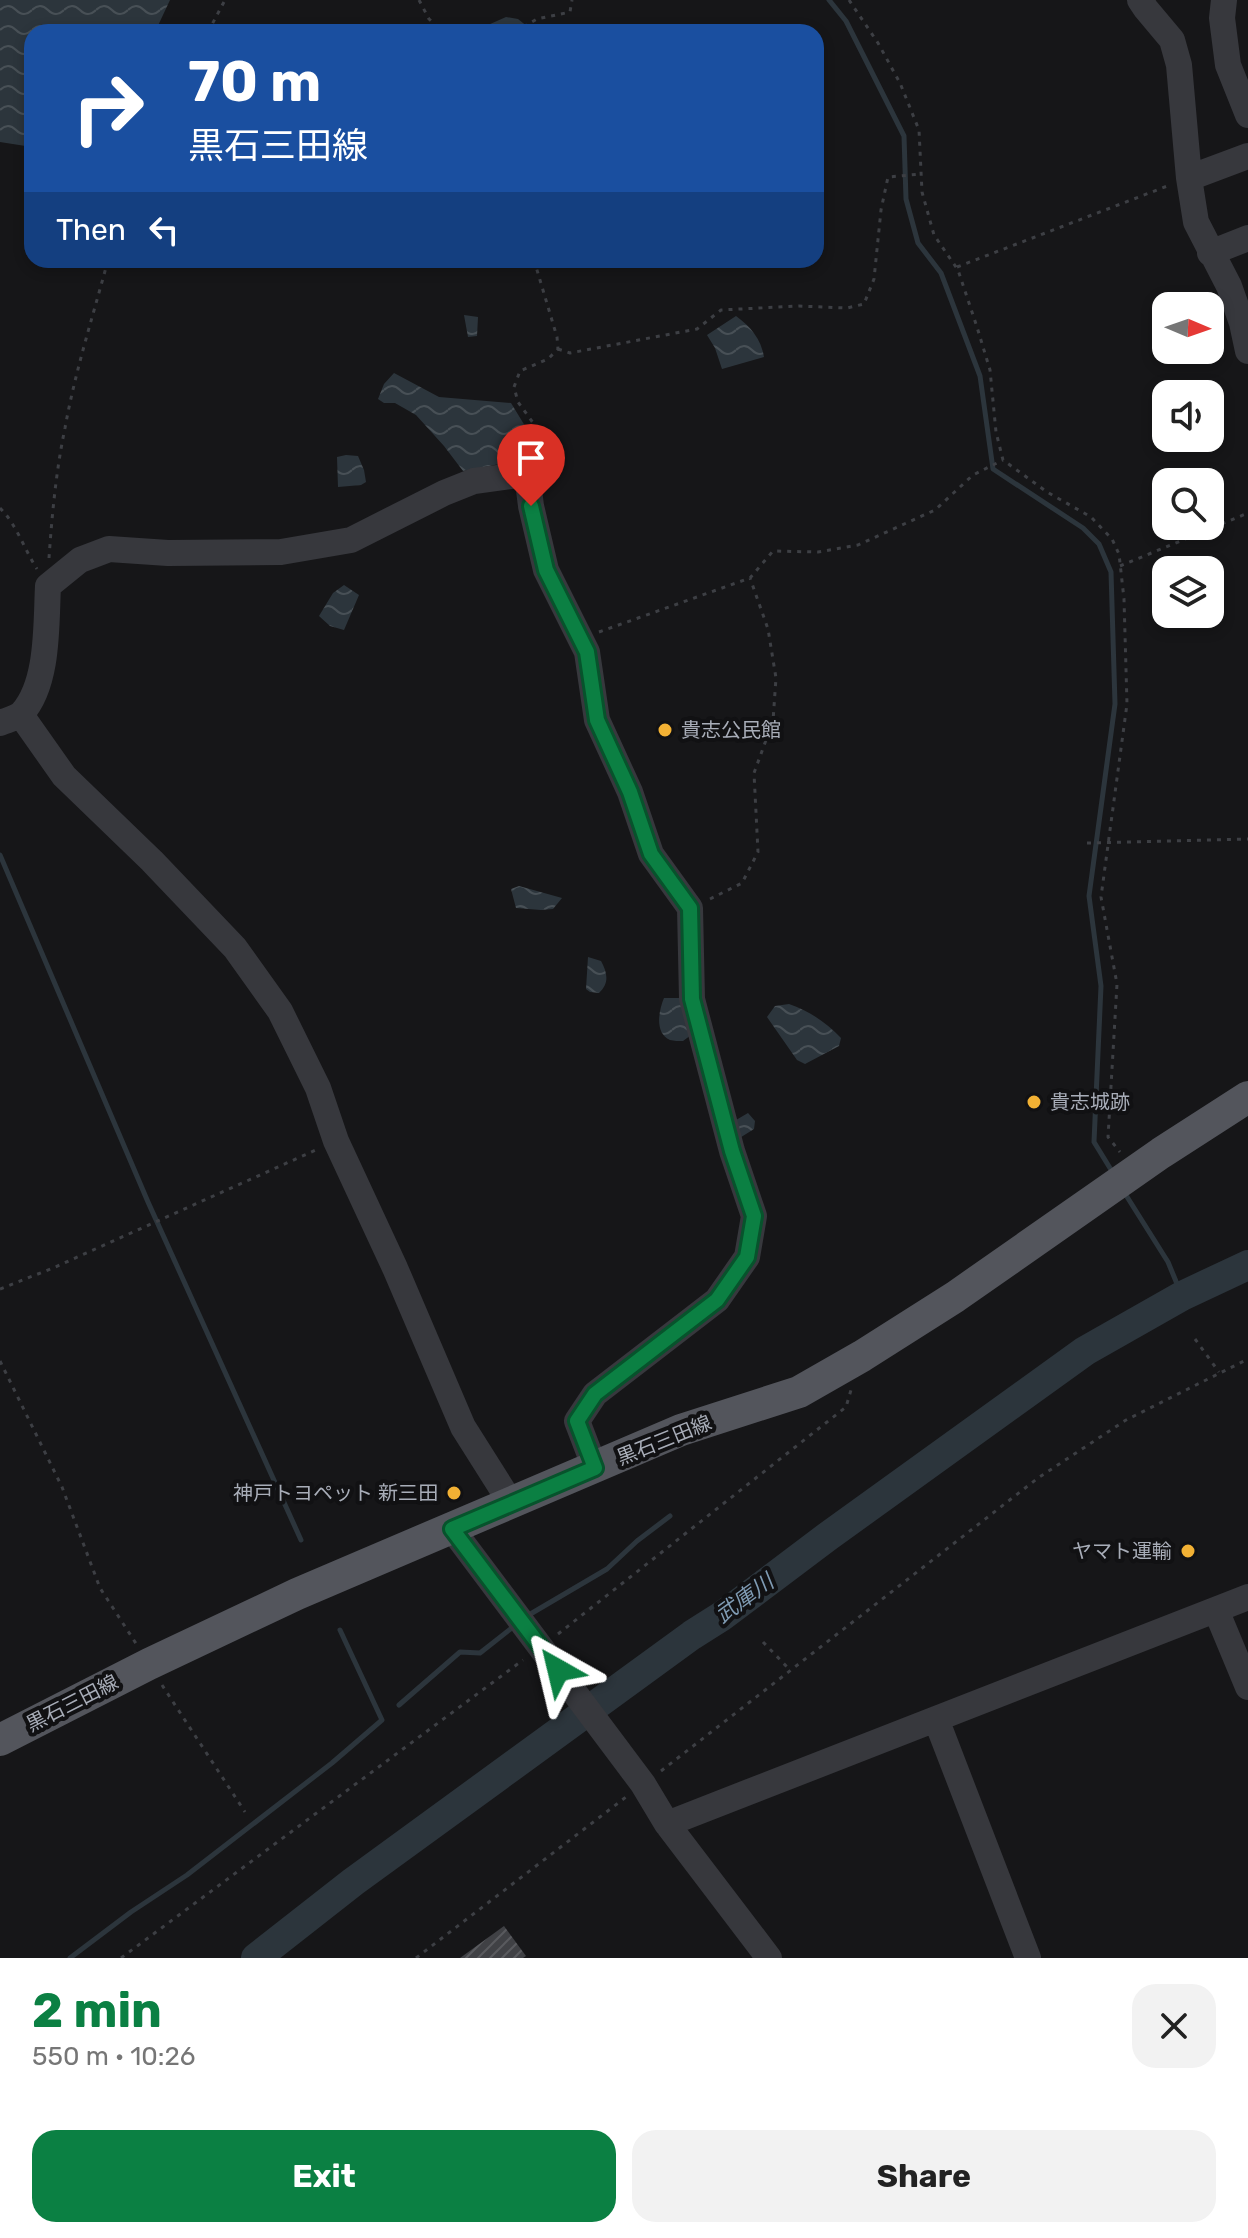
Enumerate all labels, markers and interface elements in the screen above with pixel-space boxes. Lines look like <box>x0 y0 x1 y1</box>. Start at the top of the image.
text: 70 m <box>188 49 321 115</box>
icon: right <box>56 56 160 160</box>
text: 黒石三田線 <box>188 124 368 167</box>
icon: left <box>142 208 186 252</box>
text: Then <box>56 212 126 248</box>
north arrow <box>1152 292 1224 364</box>
map controls <box>1152 292 1224 628</box>
button: sound <box>1152 380 1224 452</box>
pin <box>497 424 565 506</box>
icon: arrive <box>509 436 553 480</box>
button: search <box>1152 468 1224 540</box>
button: layers <box>1152 556 1224 628</box>
place label: 貴志公民館 <box>681 718 781 742</box>
marker: 貴志公民館 <box>656 721 674 739</box>
place label: 貴志城跡 <box>1050 1090 1130 1114</box>
marker: 貴志城跡 <box>1025 1093 1043 1111</box>
street label: 黒石三田線 <box>613 1410 715 1470</box>
place label: 神戸トヨペット 新三田 <box>233 1481 438 1505</box>
marker: 神戸トヨペット 新三田 <box>445 1484 463 1502</box>
place label: ヤマト運輸 <box>1072 1539 1172 1563</box>
marker: ヤマト運輸 <box>1179 1542 1197 1560</box>
water label: 武庫川 <box>710 1567 781 1629</box>
position arrow <box>516 1628 600 1712</box>
street label: 黒石三田線 <box>22 1670 122 1736</box>
text: 2 min <box>32 1982 162 2039</box>
button: close <box>1132 1984 1216 2068</box>
text: 550 m · 10:26 <box>32 2041 195 2072</box>
button: Exit <box>32 2130 616 2222</box>
button: Share <box>632 2130 1216 2222</box>

